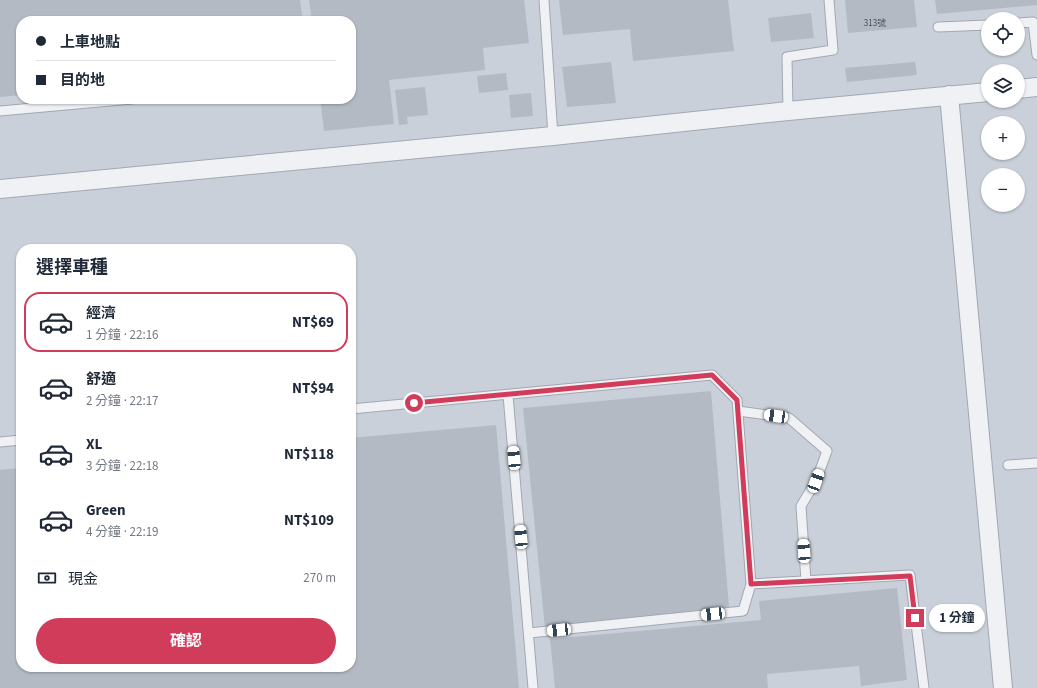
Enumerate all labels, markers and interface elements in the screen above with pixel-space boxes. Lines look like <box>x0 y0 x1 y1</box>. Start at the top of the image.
map controls <box>981 12 1025 212</box>
button: locate <box>981 12 1025 56</box>
house number: 313號 <box>864 17 886 30</box>
text: 上車地點 <box>60 32 120 53</box>
button: layers <box>981 64 1025 108</box>
text: 目的地 <box>60 70 105 91</box>
button: + <box>981 116 1025 160</box>
button: − <box>981 168 1025 212</box>
text: 選擇車種 <box>36 255 108 280</box>
text: 經濟 <box>86 303 116 324</box>
icon: car <box>38 304 74 340</box>
text: NT$69 <box>292 312 334 333</box>
text: 1 分鐘 · 22:16 <box>86 326 159 344</box>
text: 舒適 <box>86 369 116 390</box>
icon: car <box>38 370 74 406</box>
text: NT$94 <box>292 378 334 399</box>
text: 2 分鐘 · 22:17 <box>86 392 159 410</box>
route start <box>405 394 423 412</box>
car <box>763 408 789 424</box>
text: XL <box>86 434 102 455</box>
icon: car <box>38 436 74 472</box>
text: NT$118 <box>284 444 334 465</box>
car <box>507 446 521 470</box>
text: 3 分鐘 · 22:18 <box>86 457 159 475</box>
car <box>806 468 826 494</box>
text: Green <box>86 500 126 521</box>
icon: car <box>38 502 74 538</box>
text: NT$109 <box>284 510 334 531</box>
text: 4 分鐘 · 22:19 <box>86 523 159 541</box>
car <box>514 525 528 549</box>
car <box>797 539 811 563</box>
icon: cash <box>36 567 58 589</box>
text: 現金 <box>68 569 98 590</box>
text: 270 m <box>303 569 336 587</box>
callout: 1 分鐘 <box>929 604 985 632</box>
car <box>700 607 726 621</box>
route end <box>906 609 924 627</box>
text: 1 分鐘 <box>939 609 975 627</box>
button: 確認 <box>36 618 336 664</box>
car <box>546 623 572 637</box>

